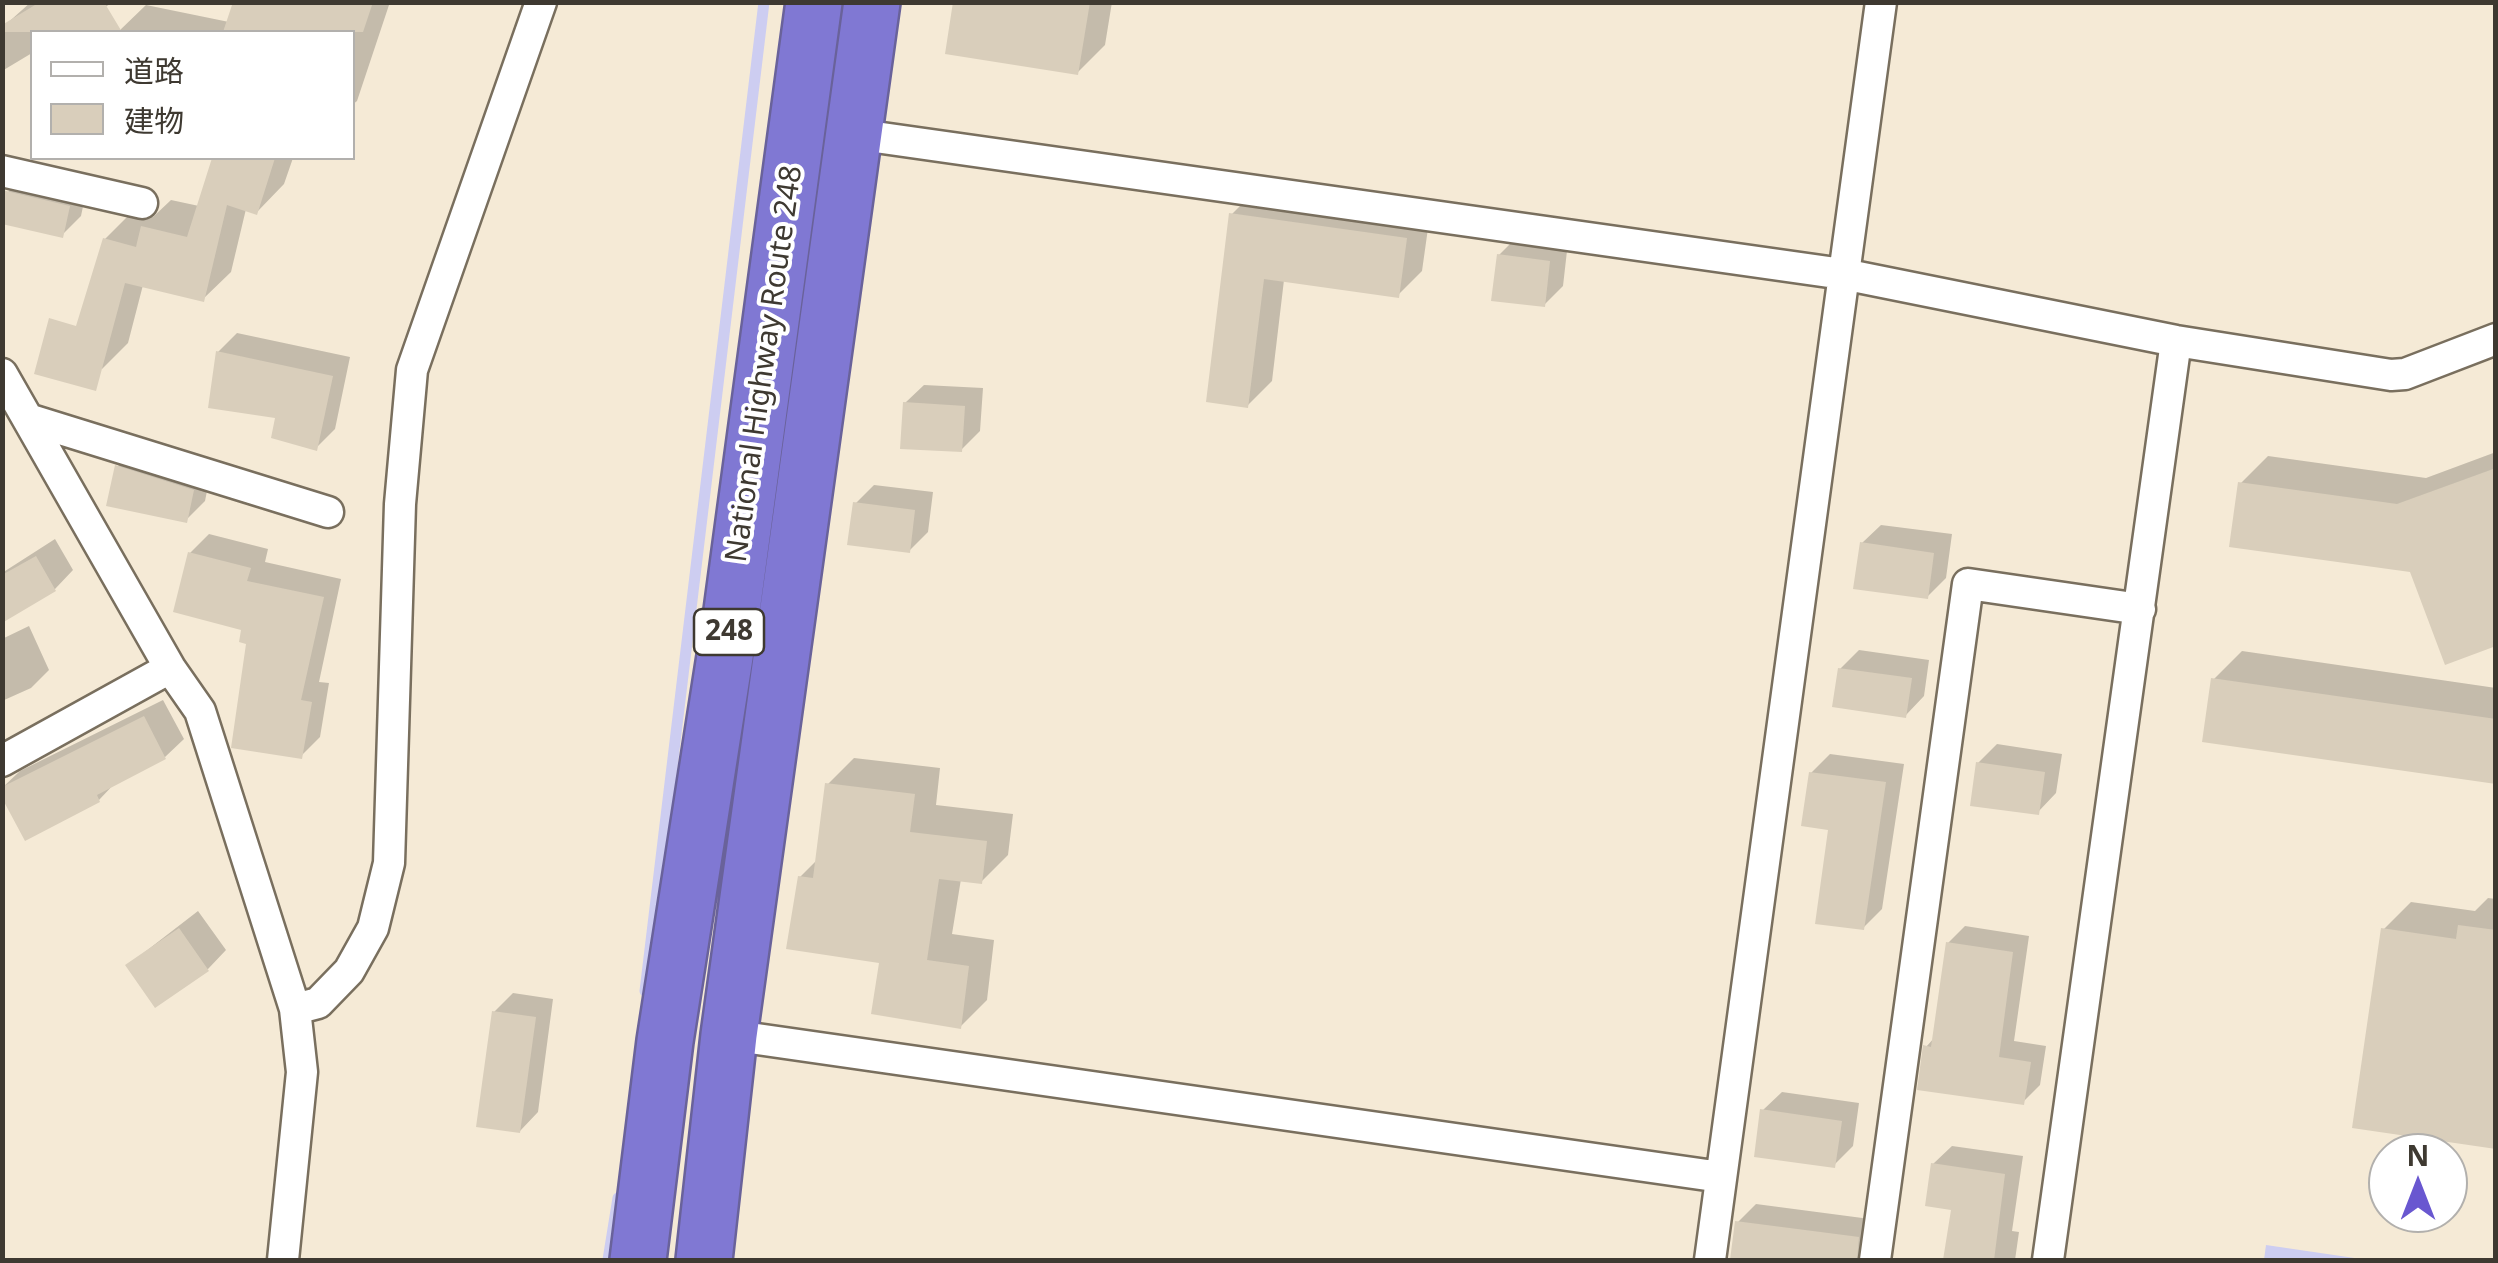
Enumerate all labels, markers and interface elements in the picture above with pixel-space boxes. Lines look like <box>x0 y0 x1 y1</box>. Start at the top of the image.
legend <box>30 30 355 160</box>
text: 道路 <box>124 50 184 91</box>
text: 建物 <box>124 100 184 141</box>
street label: National Highway Route 248 <box>719 163 811 565</box>
road number: 248 <box>694 609 764 655</box>
north arrow <box>2368 1133 2468 1233</box>
text: N <box>2407 1136 2429 1174</box>

